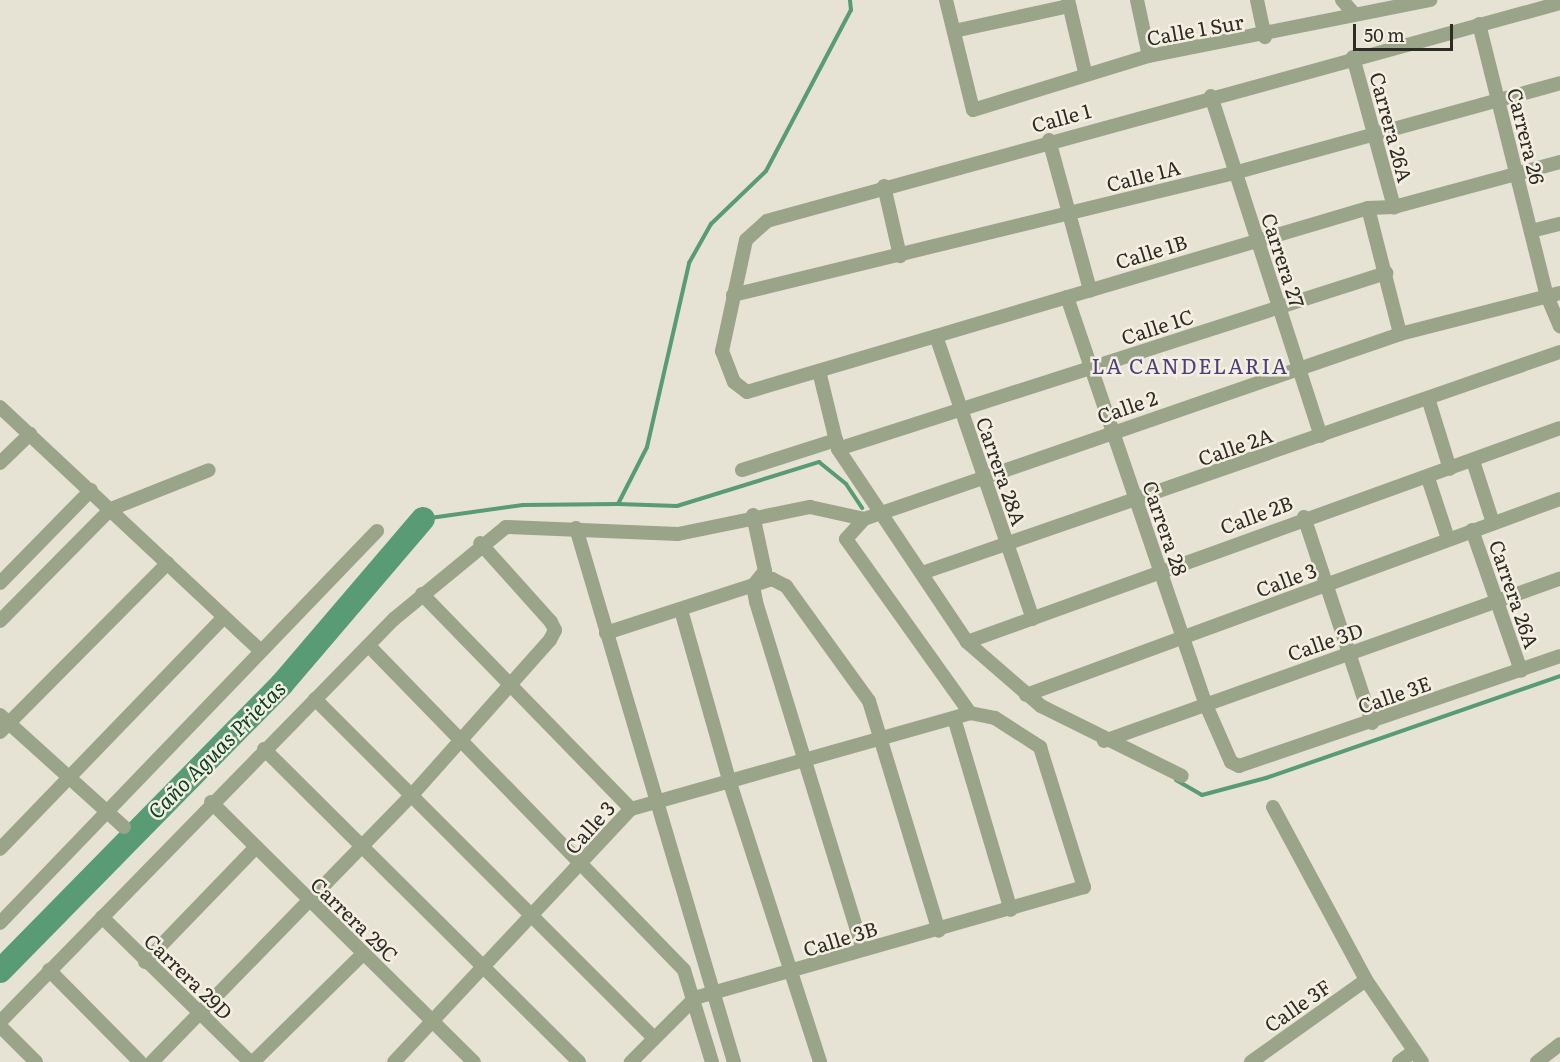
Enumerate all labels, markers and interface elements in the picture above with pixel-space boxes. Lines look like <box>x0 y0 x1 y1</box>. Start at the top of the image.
street label: Calle 1 Sur <box>1145 9 1245 49</box>
scale bar <box>1356 12 1456 50</box>
text: 50 m <box>1364 21 1405 48</box>
street label: Carrera 26A <box>1366 69 1418 185</box>
street label: Carrera 26 <box>1503 85 1551 187</box>
street label: Calle 1 <box>1029 98 1093 136</box>
street label: Calle 1A <box>1104 154 1182 196</box>
street label: Carrera 27 <box>1258 210 1310 310</box>
street label: Calle 1B <box>1112 229 1190 273</box>
street label: Calle 1C <box>1118 303 1196 349</box>
district label: LA CANDELARIA <box>1091 352 1289 378</box>
street label: Calle 2 <box>1094 385 1160 427</box>
street label: Carrera 28A <box>972 414 1032 528</box>
street label: Calle 2A <box>1195 422 1275 470</box>
street label: Carrera 28 <box>1139 477 1193 579</box>
street label: Calle 2B <box>1216 490 1296 538</box>
street label: Carrera 26A <box>1485 537 1545 651</box>
street label: Calle 3 <box>1252 557 1320 601</box>
street label: Calle 3D <box>1284 617 1366 665</box>
street label: Calle 3E <box>1354 670 1434 718</box>
water label: Caño Aguas Prietas <box>142 675 290 823</box>
street label: Calle 3 <box>559 796 619 858</box>
street label: Carrera 29C <box>306 871 404 967</box>
street label: Calle 3B <box>800 915 880 961</box>
street label: Carrera 29D <box>140 928 238 1024</box>
street label: Calle 3F <box>1259 974 1335 1036</box>

